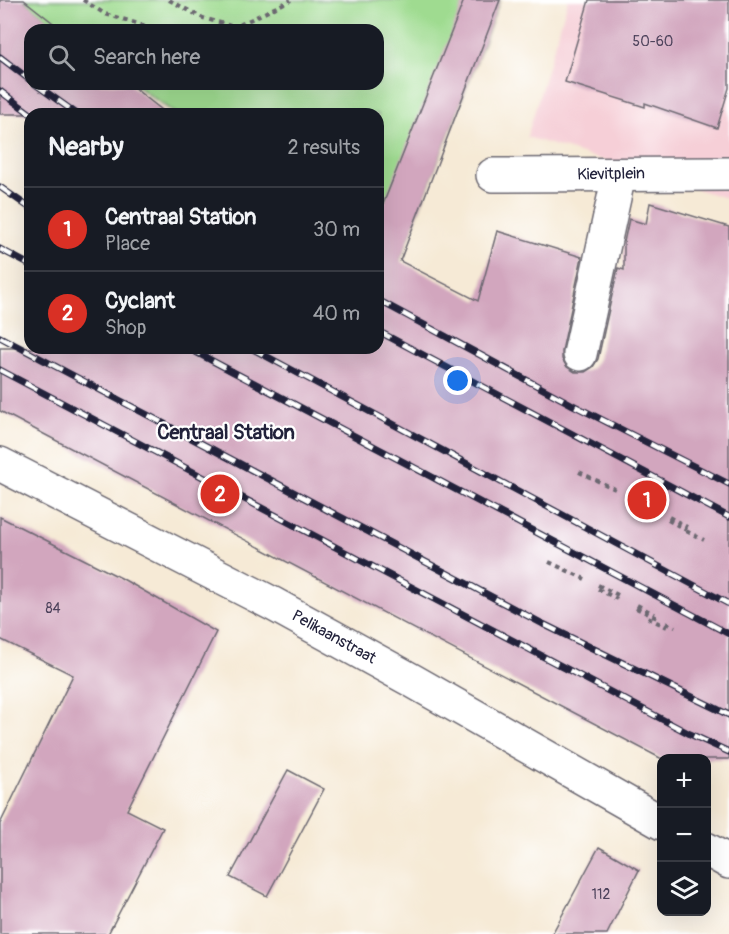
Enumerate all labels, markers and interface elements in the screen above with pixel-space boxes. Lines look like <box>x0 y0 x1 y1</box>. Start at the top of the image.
search box <box>24 24 384 90</box>
house number: 50-60 <box>633 33 673 50</box>
icon: search <box>45 41 78 74</box>
text: Search here <box>93 43 200 71</box>
text: Nearby <box>48 131 124 163</box>
text: 2 results <box>288 135 360 160</box>
street label: Kievitplein <box>577 163 645 185</box>
text: Centraal Station <box>105 203 257 231</box>
text: 1 <box>64 217 71 242</box>
text: 30 m <box>313 217 360 242</box>
text: Place <box>105 231 150 256</box>
text: Cyclant <box>105 287 175 315</box>
text: 2 <box>62 301 73 326</box>
text: 40 m <box>313 301 360 326</box>
text: Shop <box>105 315 146 340</box>
your location <box>443 366 472 395</box>
district label: Centraal Station <box>157 420 295 445</box>
pin: 2 <box>200 472 240 516</box>
pin: 1 <box>628 478 666 522</box>
house number: 84 <box>45 600 61 617</box>
street label: Pelikaanstraat <box>288 606 380 669</box>
map controls <box>657 754 711 916</box>
button: + <box>657 754 711 808</box>
button: − <box>657 808 711 862</box>
button: layers <box>657 862 711 916</box>
house number: 112 <box>592 886 611 903</box>

